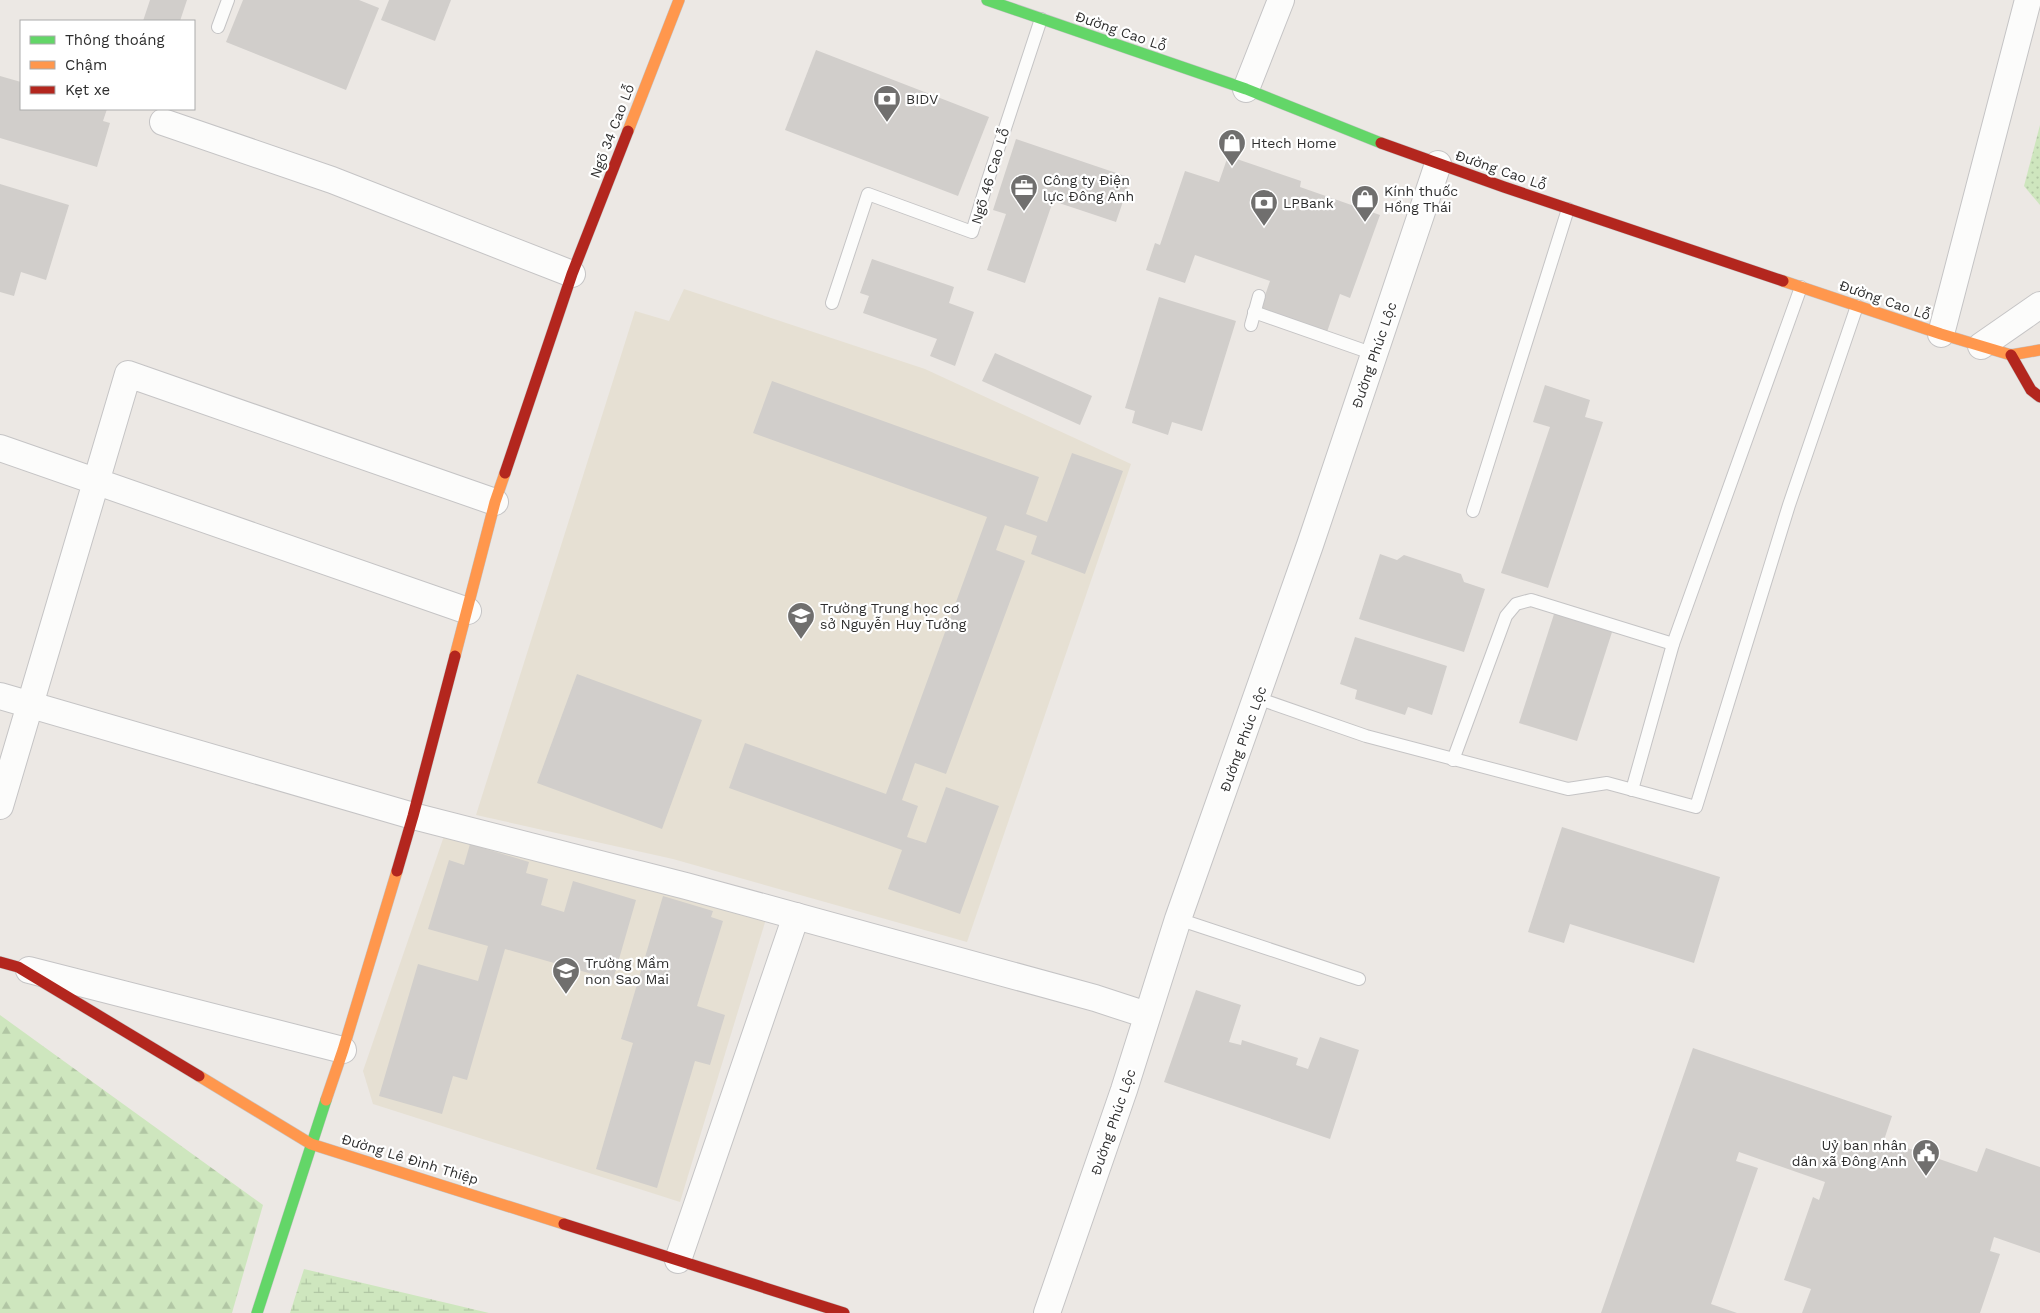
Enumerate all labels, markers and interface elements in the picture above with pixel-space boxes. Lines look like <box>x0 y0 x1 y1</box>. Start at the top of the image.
street label: Đường Cao Lỗ <box>1073 8 1169 54</box>
legend <box>20 20 195 110</box>
text: Thông thoáng <box>65 31 164 49</box>
text: Chậm <box>65 56 107 74</box>
text: Kẹt xe <box>65 81 110 99</box>
street label: Ngõ 34 Cao Lỗ <box>587 82 637 180</box>
bank icon: BIDV <box>872 84 902 123</box>
place label: BIDV <box>906 91 938 107</box>
street label: Ngõ 46 Cao Lỗ <box>968 126 1012 226</box>
shop icon: Htech Home <box>1217 128 1247 167</box>
place label: Htech Home <box>1251 135 1336 151</box>
street label: Đường Cao Lỗ <box>1453 147 1549 193</box>
place label: Công ty Điện lực Đông Anh <box>1043 172 1134 204</box>
office icon: Công ty Điện lực Đông Anh <box>1009 173 1039 212</box>
place label: Kính thuốc Hồng Thái <box>1384 183 1458 215</box>
shop icon: Kính thuốc Hồng Thái <box>1350 184 1380 223</box>
bank icon: LPBank <box>1249 188 1279 227</box>
place label: LPBank <box>1283 195 1334 211</box>
street label: Đường Cao Lỗ <box>1837 277 1933 323</box>
street label: Đường Phúc Lộc <box>1348 300 1400 410</box>
place label: Trường Trung học cơ sở Nguyễn Huy Tưởng <box>820 600 967 632</box>
school or university icon: Trường Trung học cơ sở Nguyễn Huy Tưởng <box>786 601 816 640</box>
street label: Đường Phúc Lộc <box>1216 684 1270 794</box>
place label: Trường Mầm non Sao Mai <box>585 955 669 987</box>
school or university icon: Trường Mầm non Sao Mai <box>551 956 581 995</box>
street label: Đường Phúc Lộc <box>1087 1067 1139 1177</box>
street label: Đường Lê Đình Thiệp <box>340 1131 480 1187</box>
place label: Uỷ ban nhân dân xã Đông Anh <box>1792 1137 1907 1169</box>
public building icon: Uỷ ban nhân dân xã Đông Anh <box>1911 1138 1941 1177</box>

